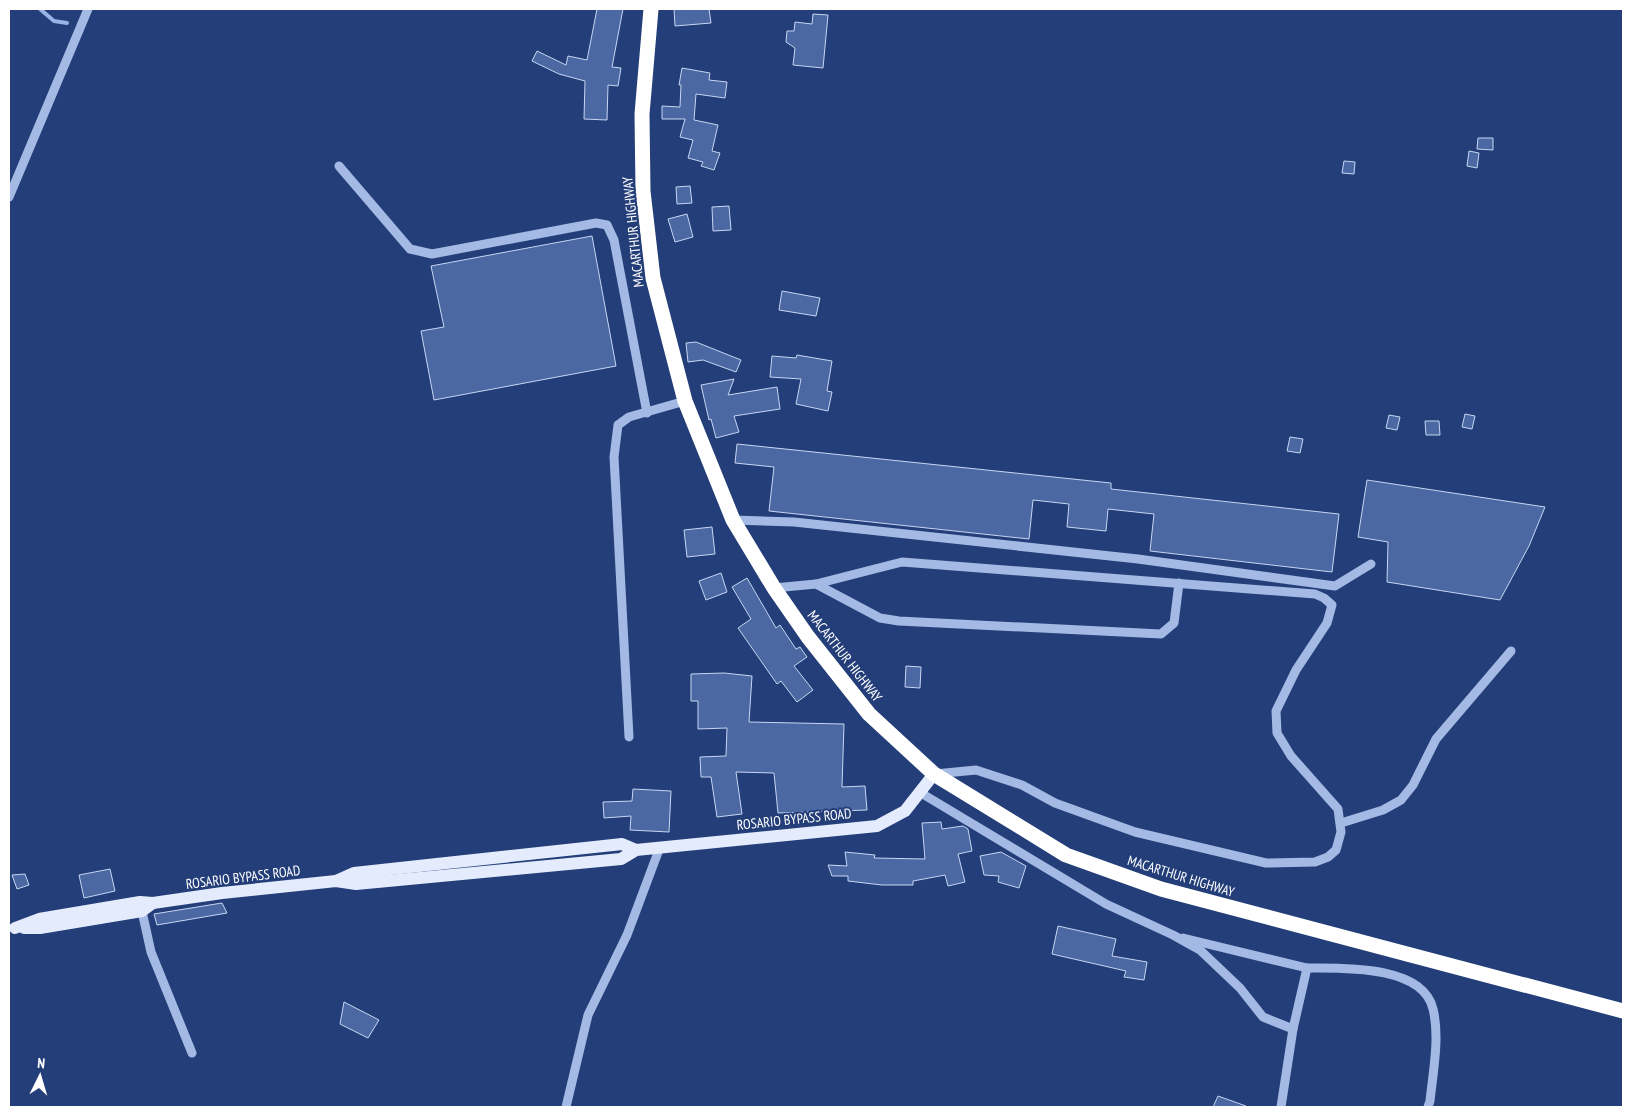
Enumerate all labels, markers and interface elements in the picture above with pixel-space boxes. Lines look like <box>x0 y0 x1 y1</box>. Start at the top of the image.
street label: MACARTHUR HIGHWAY <box>618 175 648 288</box>
street label: MACARTHUR HIGHWAY <box>804 607 887 706</box>
street label: ROSARIO BYPASS ROAD <box>736 804 852 834</box>
street label: MACARTHUR HIGHWAY <box>1125 851 1237 901</box>
street label: ROSARIO BYPASS ROAD <box>185 861 301 893</box>
north arrow <box>15 1051 65 1101</box>
text: N <box>37 1054 46 1072</box>

